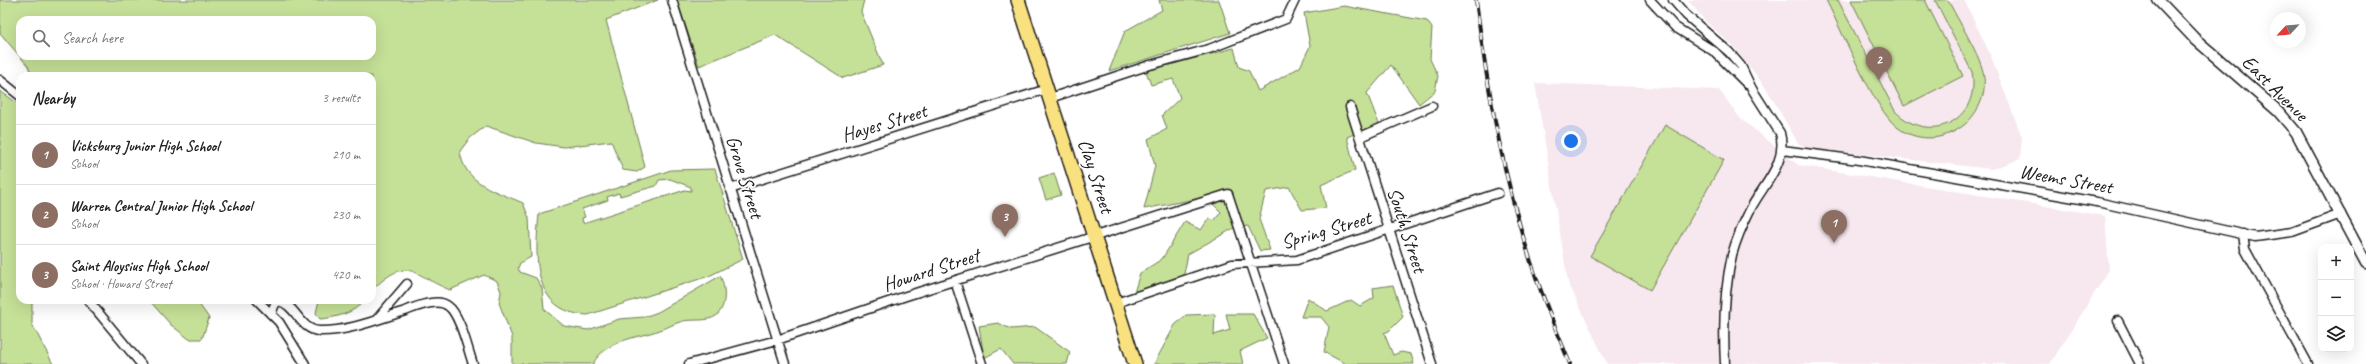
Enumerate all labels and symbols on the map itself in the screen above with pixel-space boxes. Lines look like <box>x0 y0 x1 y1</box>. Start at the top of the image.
north arrow <box>2270 12 2306 48</box>
pin: 2 <box>1866 47 1892 80</box>
street label: East Avenue <box>2237 50 2314 127</box>
street label: Hayes Street <box>838 98 932 148</box>
your location <box>1561 131 1581 151</box>
street label: Grove Street <box>721 133 770 224</box>
street label: Clay Street <box>1072 136 1120 218</box>
street label: Weems Street <box>2018 159 2117 200</box>
street label: South Street <box>1382 184 1433 278</box>
pin: 3 <box>992 204 1018 237</box>
street label: Spring Street <box>1278 205 1376 255</box>
pin: 1 <box>1821 210 1847 243</box>
street label: Howard Street <box>880 242 986 297</box>

